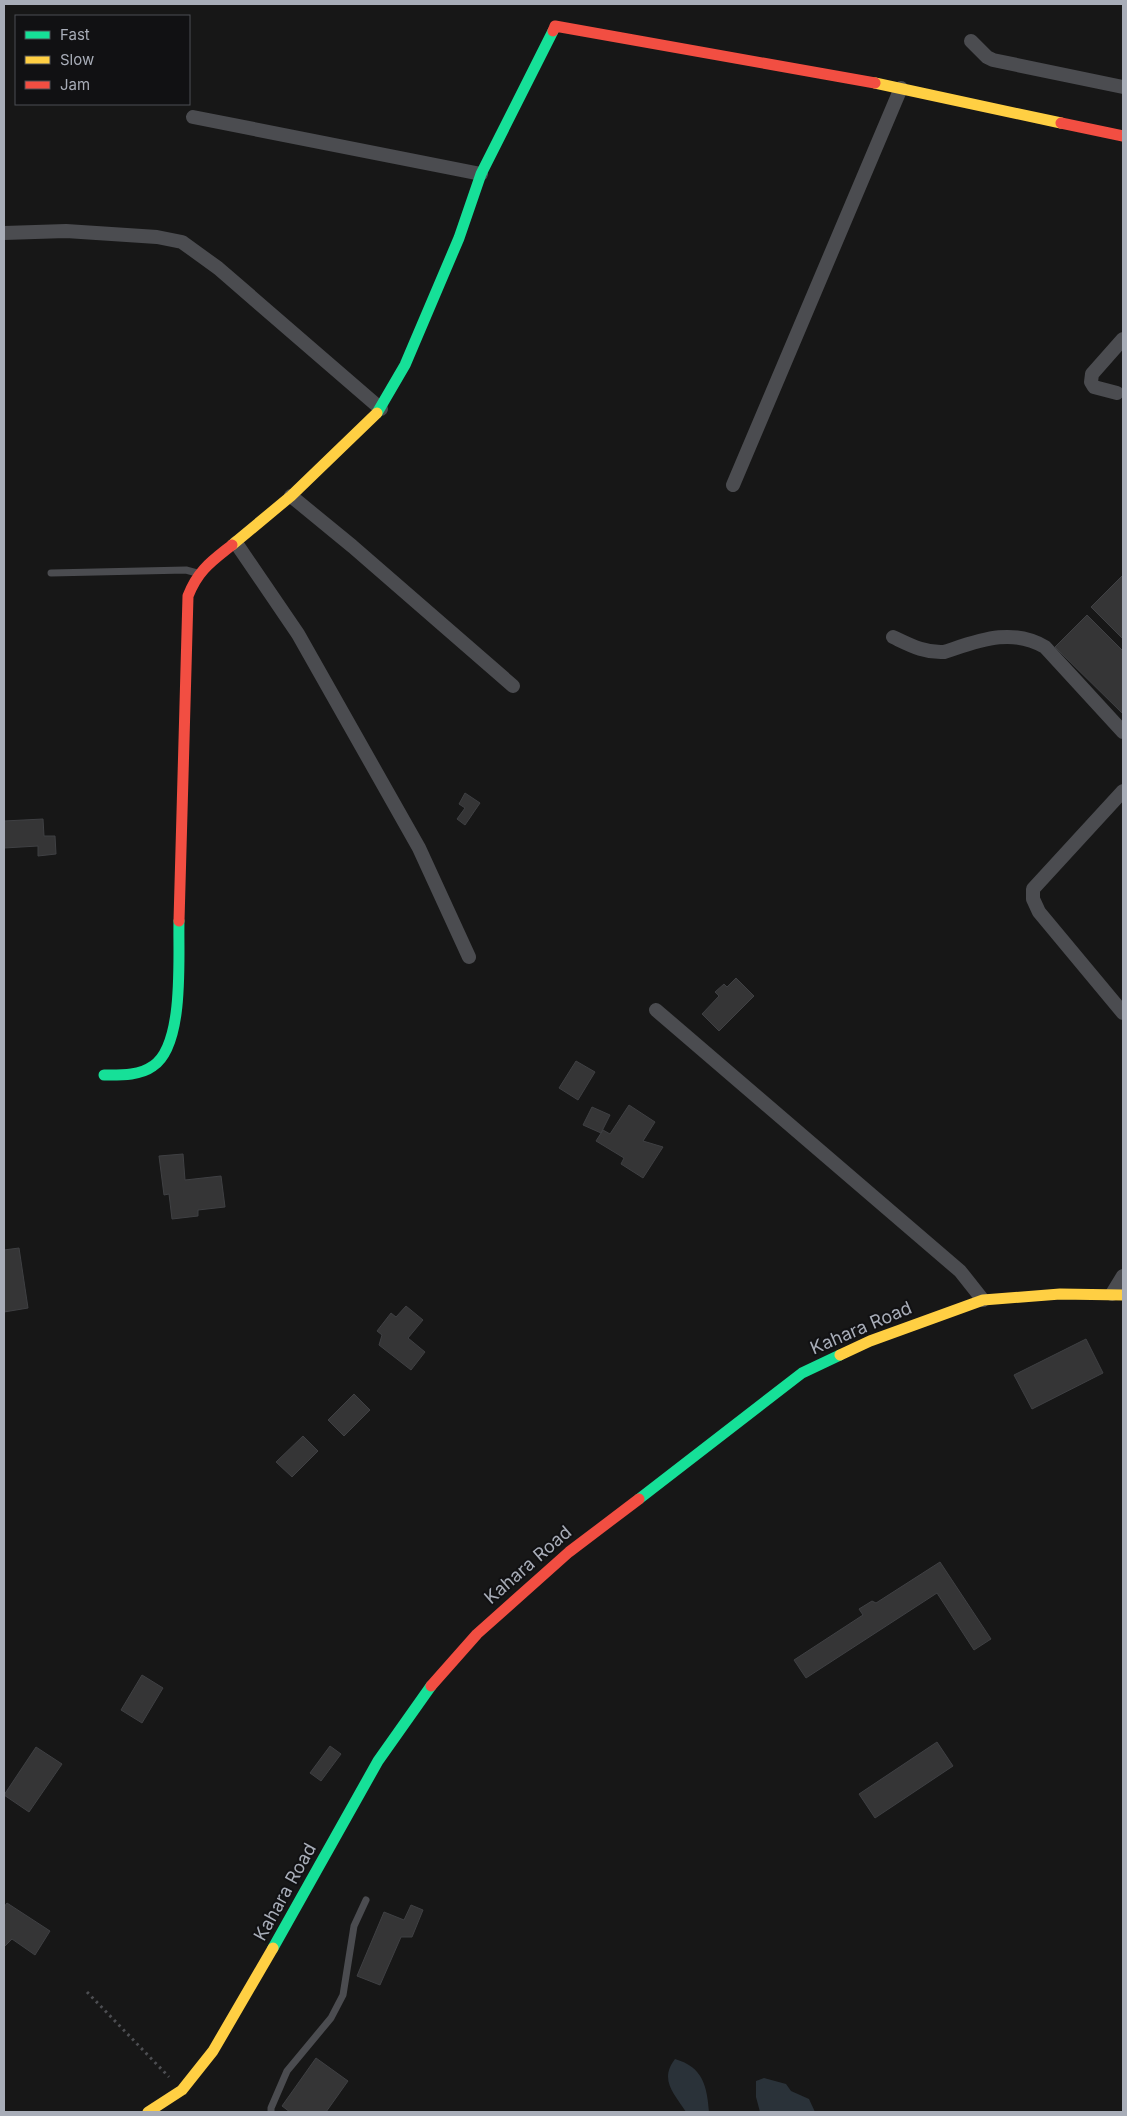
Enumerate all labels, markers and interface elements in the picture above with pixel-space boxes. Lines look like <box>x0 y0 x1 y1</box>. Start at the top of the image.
legend <box>15 15 190 105</box>
text: Fast <box>60 25 90 44</box>
text: Slow <box>60 50 94 69</box>
text: Jam <box>60 75 90 94</box>
street label: Kahara Road <box>807 1297 915 1358</box>
street label: Kahara Road <box>480 1521 575 1608</box>
street label: Kahara Road <box>249 1839 320 1944</box>

